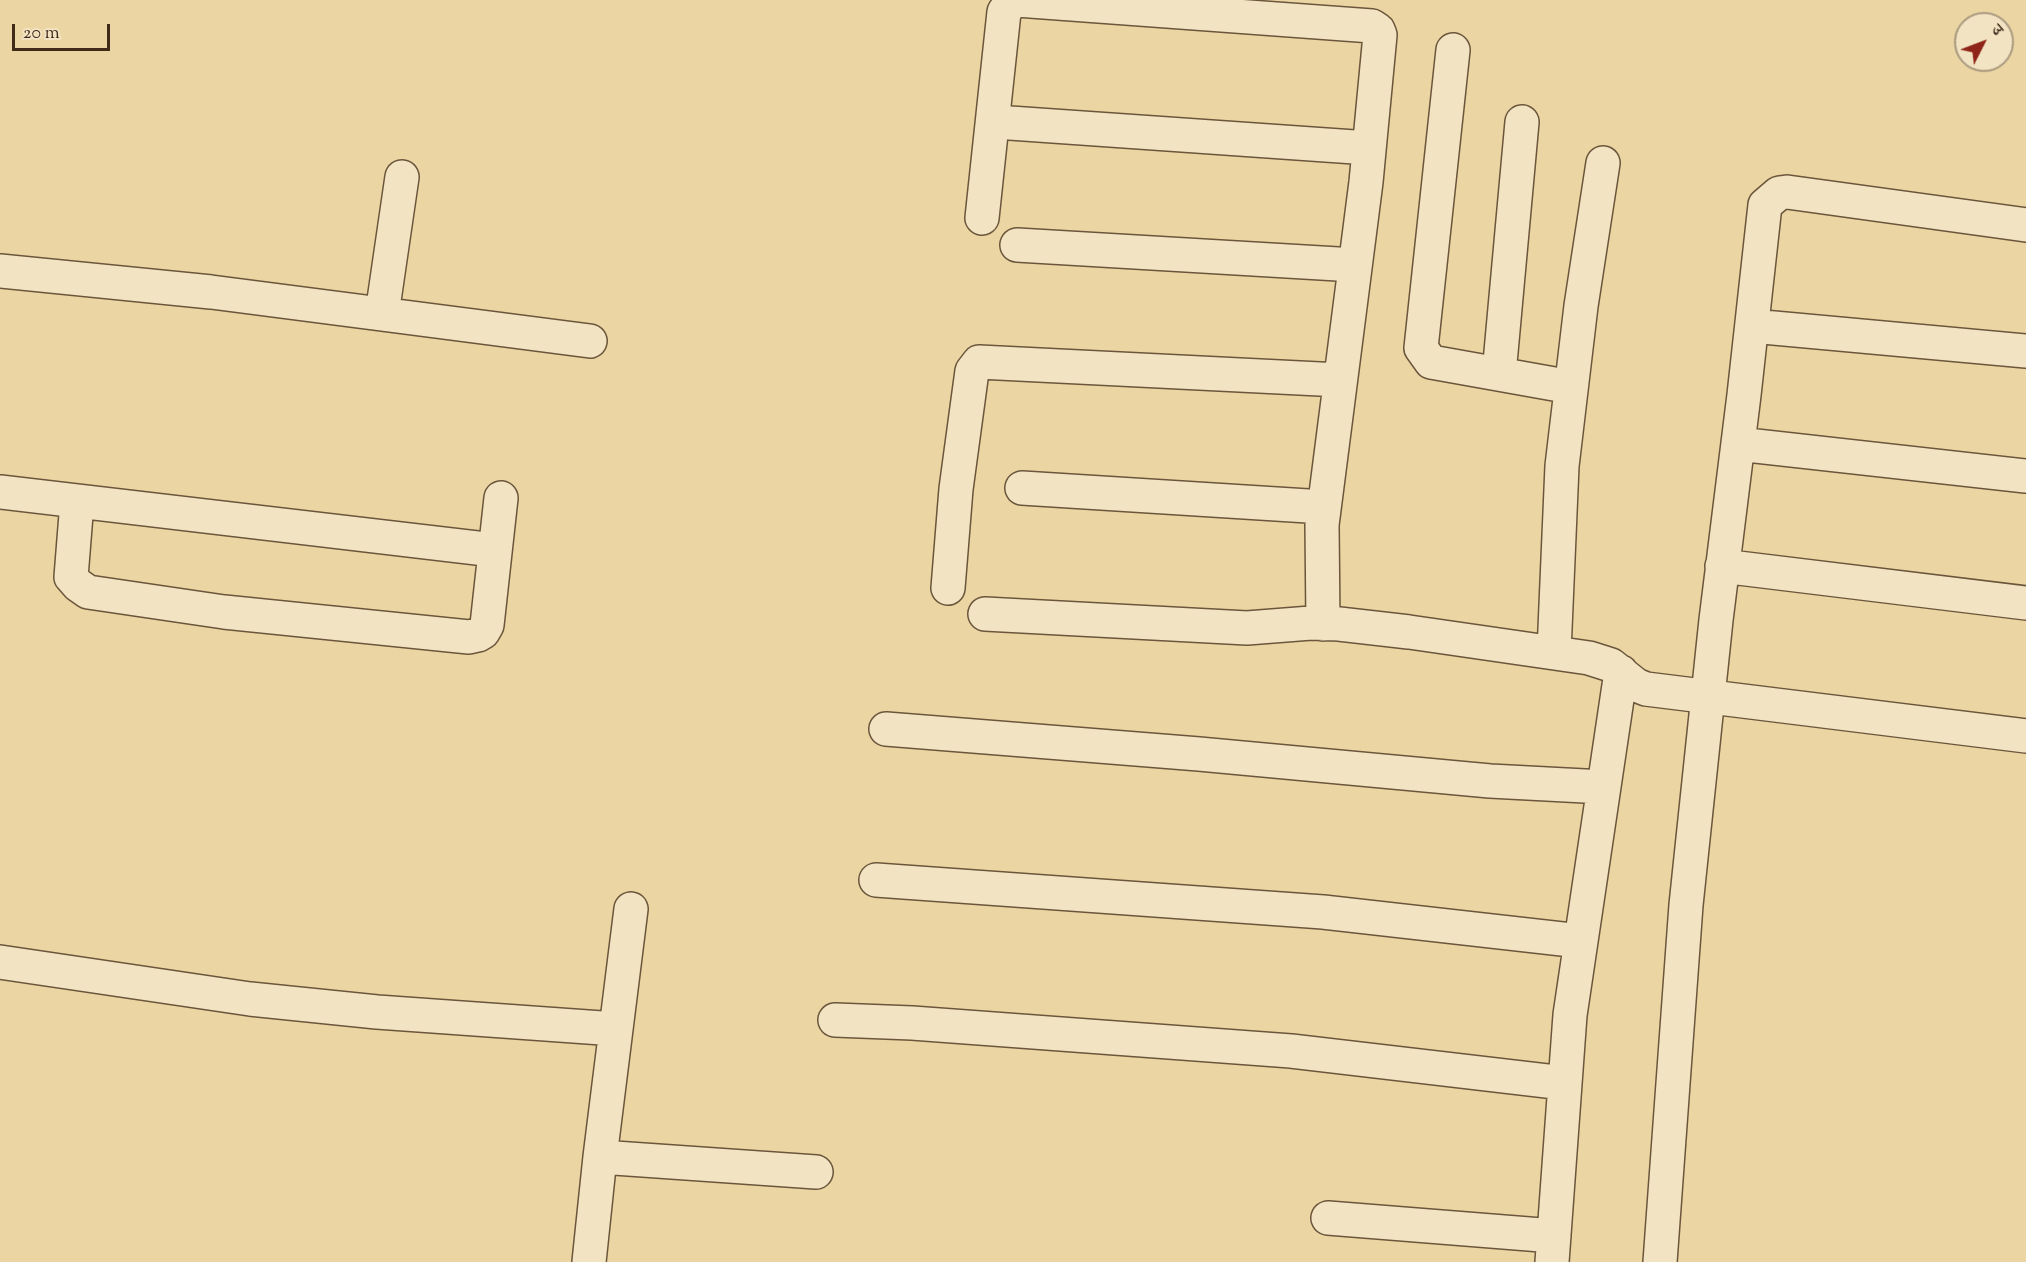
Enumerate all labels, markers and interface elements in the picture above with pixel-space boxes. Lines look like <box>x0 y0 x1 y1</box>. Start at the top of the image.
scale bar <box>15 12 112 50</box>
north arrow <box>1954 12 2014 72</box>
text: उ <box>1985 20 2008 42</box>
text: 20 m <box>23 21 60 47</box>

